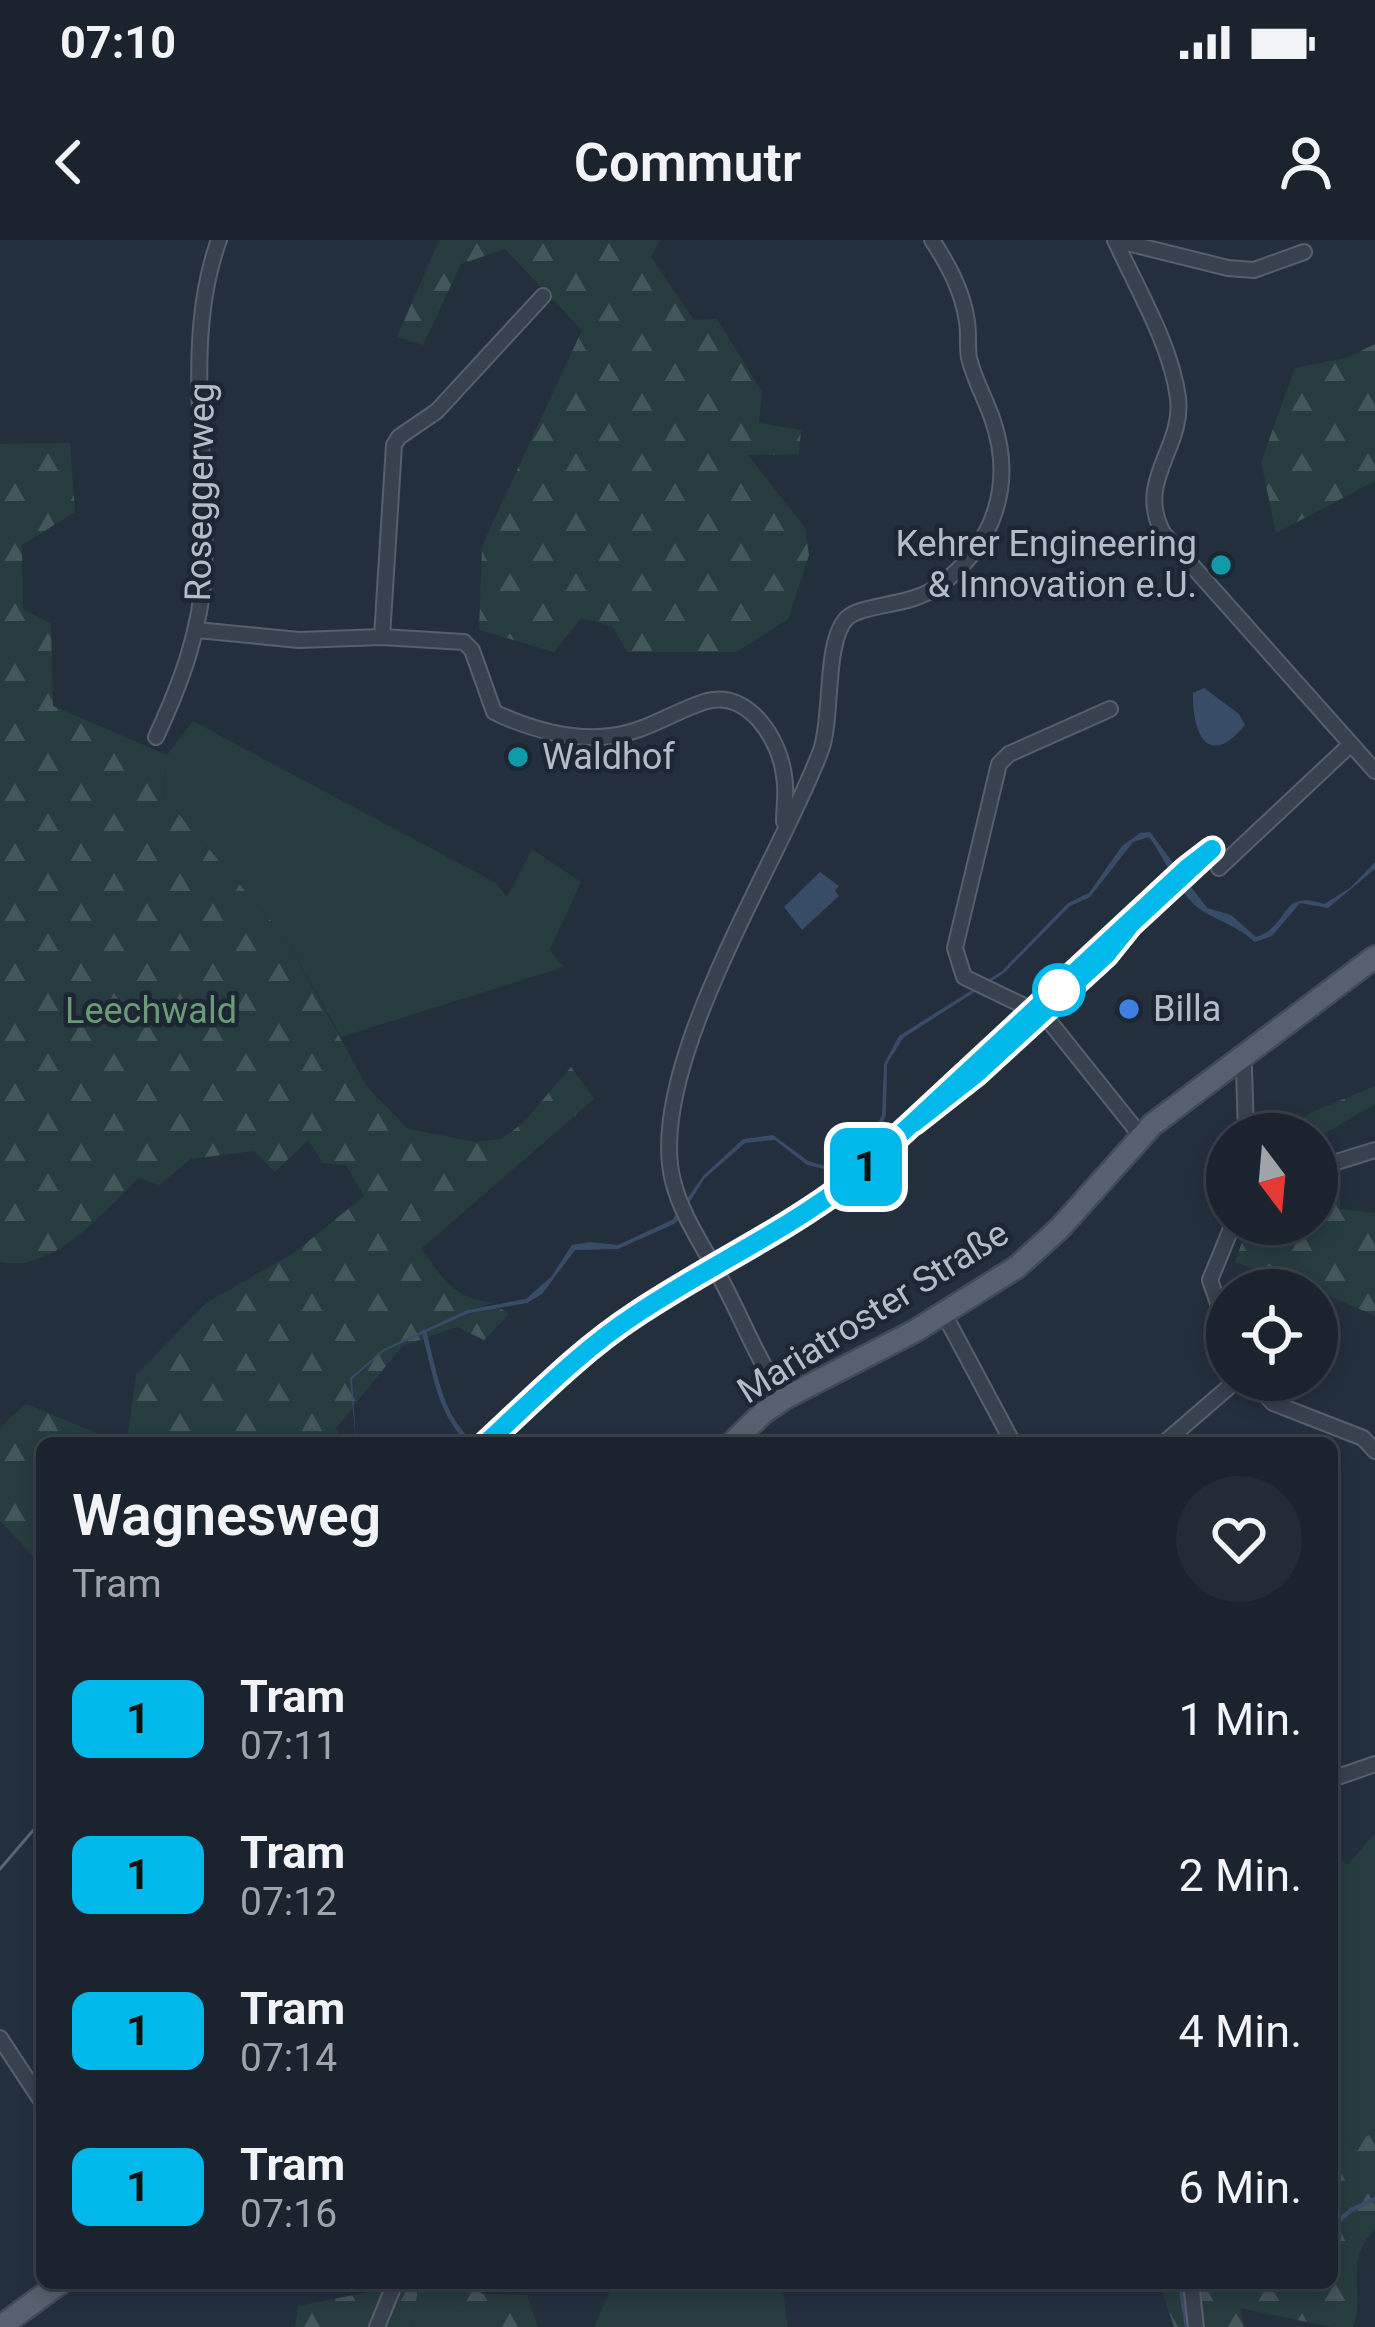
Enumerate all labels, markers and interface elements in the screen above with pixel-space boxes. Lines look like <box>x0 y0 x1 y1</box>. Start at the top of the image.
text: 07:10 <box>60 16 176 69</box>
icon: back <box>36 129 102 195</box>
icon: person <box>1273 129 1339 195</box>
text: Commutr <box>574 131 801 194</box>
street label: Roseggerweg <box>177 382 223 602</box>
place label: Kehrer Engineering & Innovation e.U. <box>895 523 1197 606</box>
marker: Kehrer Engineering & Innovation e.U. <box>1208 552 1234 578</box>
place label: Waldhof <box>542 736 675 778</box>
marker: Waldhof <box>505 744 531 770</box>
unlabelled marker <box>1034 965 1084 1015</box>
place label: Billa <box>1153 988 1221 1030</box>
park label: Leechwald <box>65 990 237 1032</box>
marker: Billa <box>1116 996 1142 1022</box>
north arrow <box>1206 1113 1338 1245</box>
map controls <box>1206 1113 1338 1401</box>
line badge: 1 <box>827 1128 905 1206</box>
text: 1 <box>854 1142 878 1191</box>
street label: Mariatroster Straße <box>730 1212 1016 1412</box>
button: locate <box>1206 1269 1338 1401</box>
button: heart <box>1176 1476 1302 1602</box>
text: Wagnesweg <box>72 1482 381 1549</box>
text: Tram <box>72 1561 162 1607</box>
text: Tram <box>240 1670 345 1723</box>
text: 1 Min. <box>1179 1693 1302 1746</box>
text: 1 <box>126 1694 150 1743</box>
text: 07:11 <box>240 1723 337 1769</box>
text: Tram <box>240 1826 345 1879</box>
text: 2 Min. <box>1179 1849 1302 1902</box>
text: 1 <box>126 1850 150 1899</box>
text: 07:12 <box>240 1879 337 1925</box>
text: Tram <box>240 1982 345 2035</box>
text: 4 Min. <box>1179 2005 1302 2058</box>
text: 1 <box>126 2006 150 2055</box>
text: 07:14 <box>240 2035 337 2081</box>
text: Tram <box>240 2138 345 2191</box>
text: 6 Min. <box>1179 2161 1302 2214</box>
text: 1 <box>126 2162 150 2211</box>
text: 07:16 <box>240 2191 337 2237</box>

